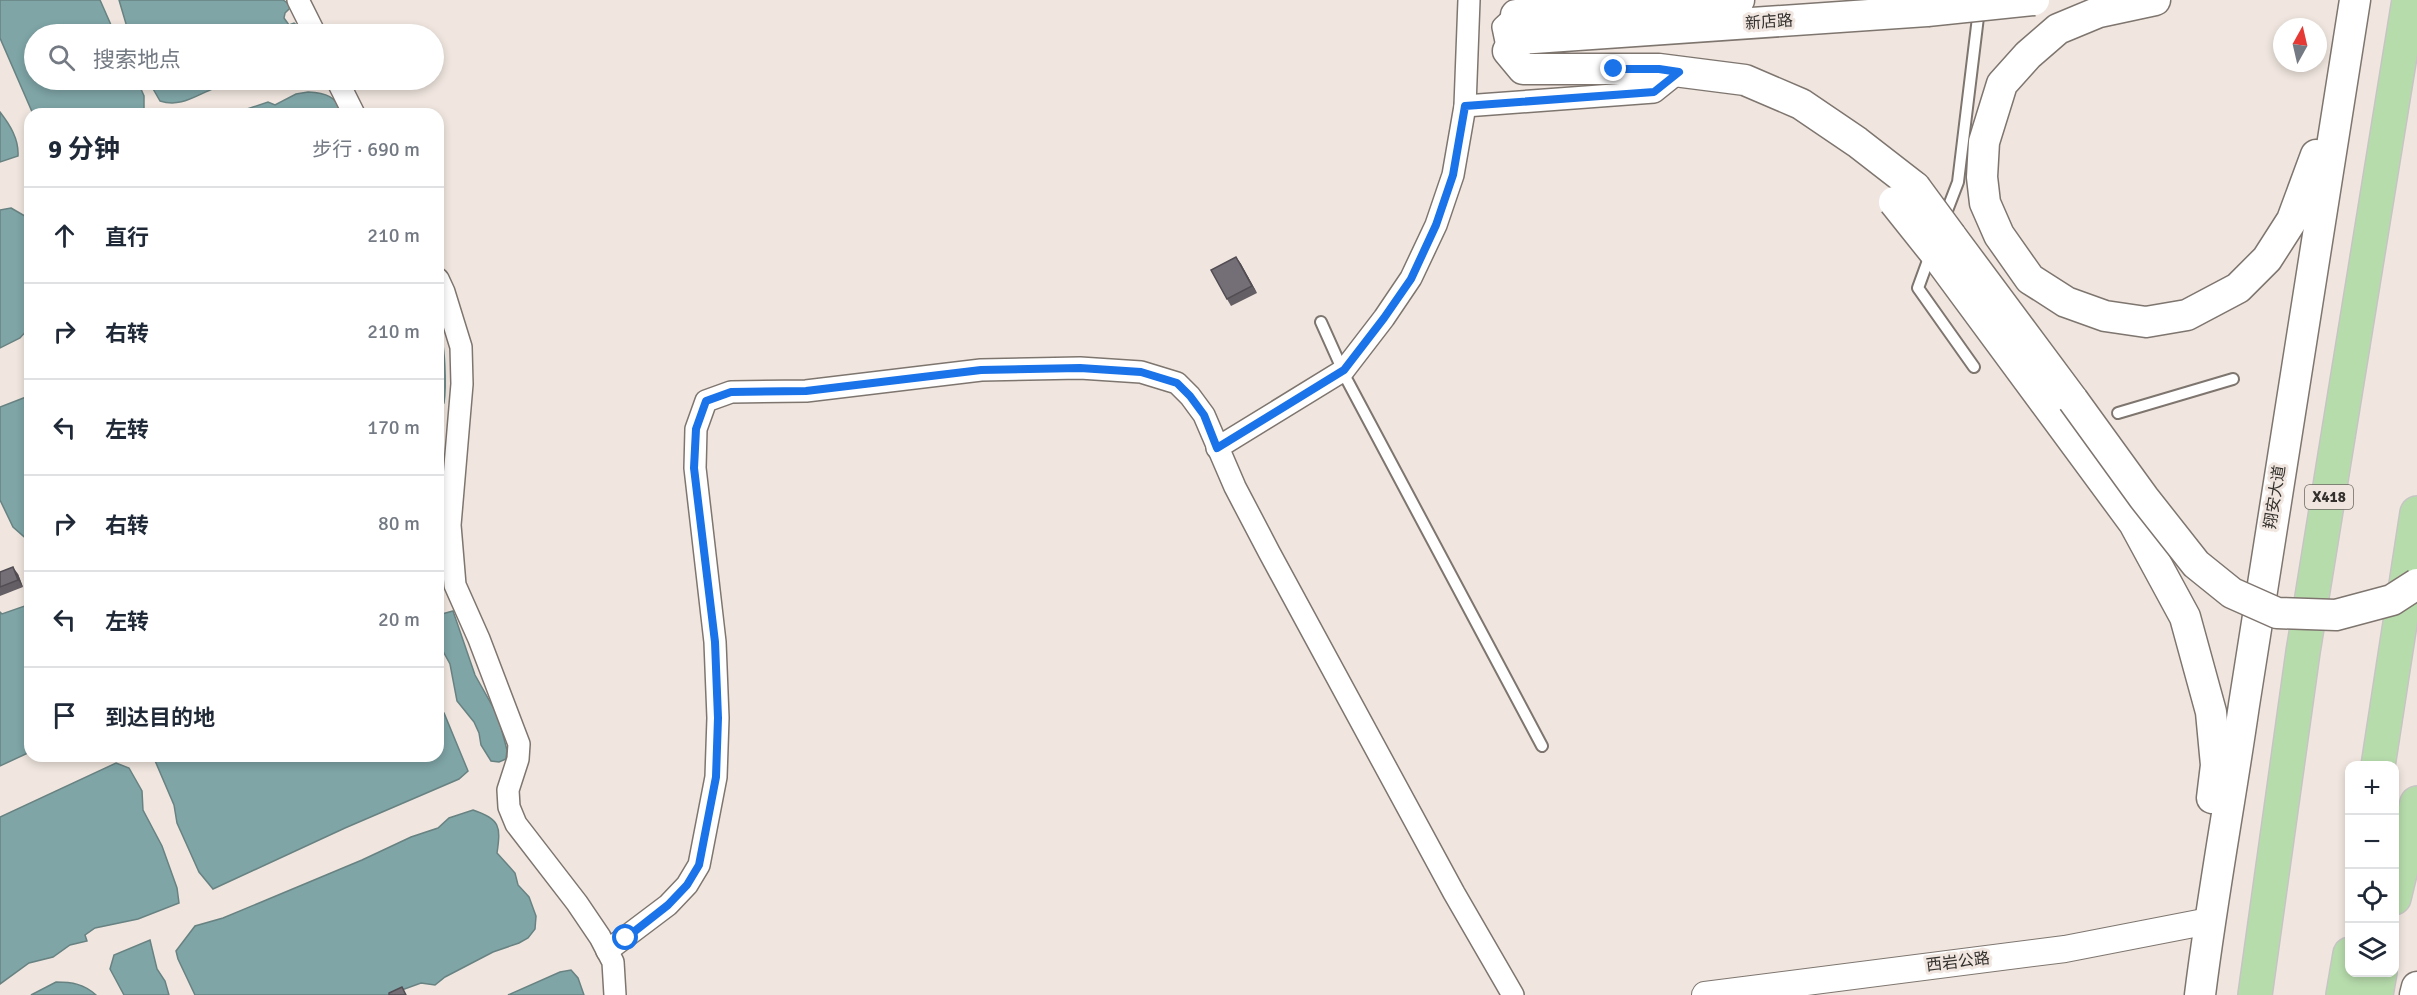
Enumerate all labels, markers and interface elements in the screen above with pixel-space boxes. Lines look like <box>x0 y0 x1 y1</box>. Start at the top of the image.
street label: 新店路 <box>1744 10 1794 34</box>
north arrow <box>2273 18 2327 72</box>
search box <box>24 24 444 90</box>
icon: search <box>45 41 78 74</box>
text: 搜索地点 <box>93 46 181 73</box>
route end <box>1600 55 1626 81</box>
text: 9 分钟 <box>48 134 120 166</box>
text: 步行 · 690 m <box>312 137 420 162</box>
icon: ahead <box>48 219 81 252</box>
text: 210 m <box>367 223 420 248</box>
text: 直行 <box>105 224 149 251</box>
icon: right <box>48 315 81 348</box>
text: 210 m <box>367 319 420 344</box>
text: 右转 <box>105 320 149 347</box>
icon: left <box>48 411 81 444</box>
text: 170 m <box>367 415 420 440</box>
text: 左转 <box>105 416 149 443</box>
street label: 翔安大道 <box>2260 464 2290 530</box>
road number: X418 <box>2305 485 2353 509</box>
icon: right <box>48 507 81 540</box>
text: 80 m <box>378 511 420 536</box>
text: 右转 <box>105 512 149 539</box>
icon: left <box>48 603 81 636</box>
text: 20 m <box>378 607 420 632</box>
text: 左转 <box>105 608 149 635</box>
icon: arrive <box>48 699 81 732</box>
text: 到达目的地 <box>105 704 215 731</box>
map controls <box>2345 761 2399 977</box>
button: + <box>2345 761 2399 815</box>
button: − <box>2345 815 2399 869</box>
button: locate <box>2345 869 2399 923</box>
button: layers <box>2345 923 2399 977</box>
route start <box>612 924 638 950</box>
street label: 西岩公路 <box>1925 948 1991 976</box>

